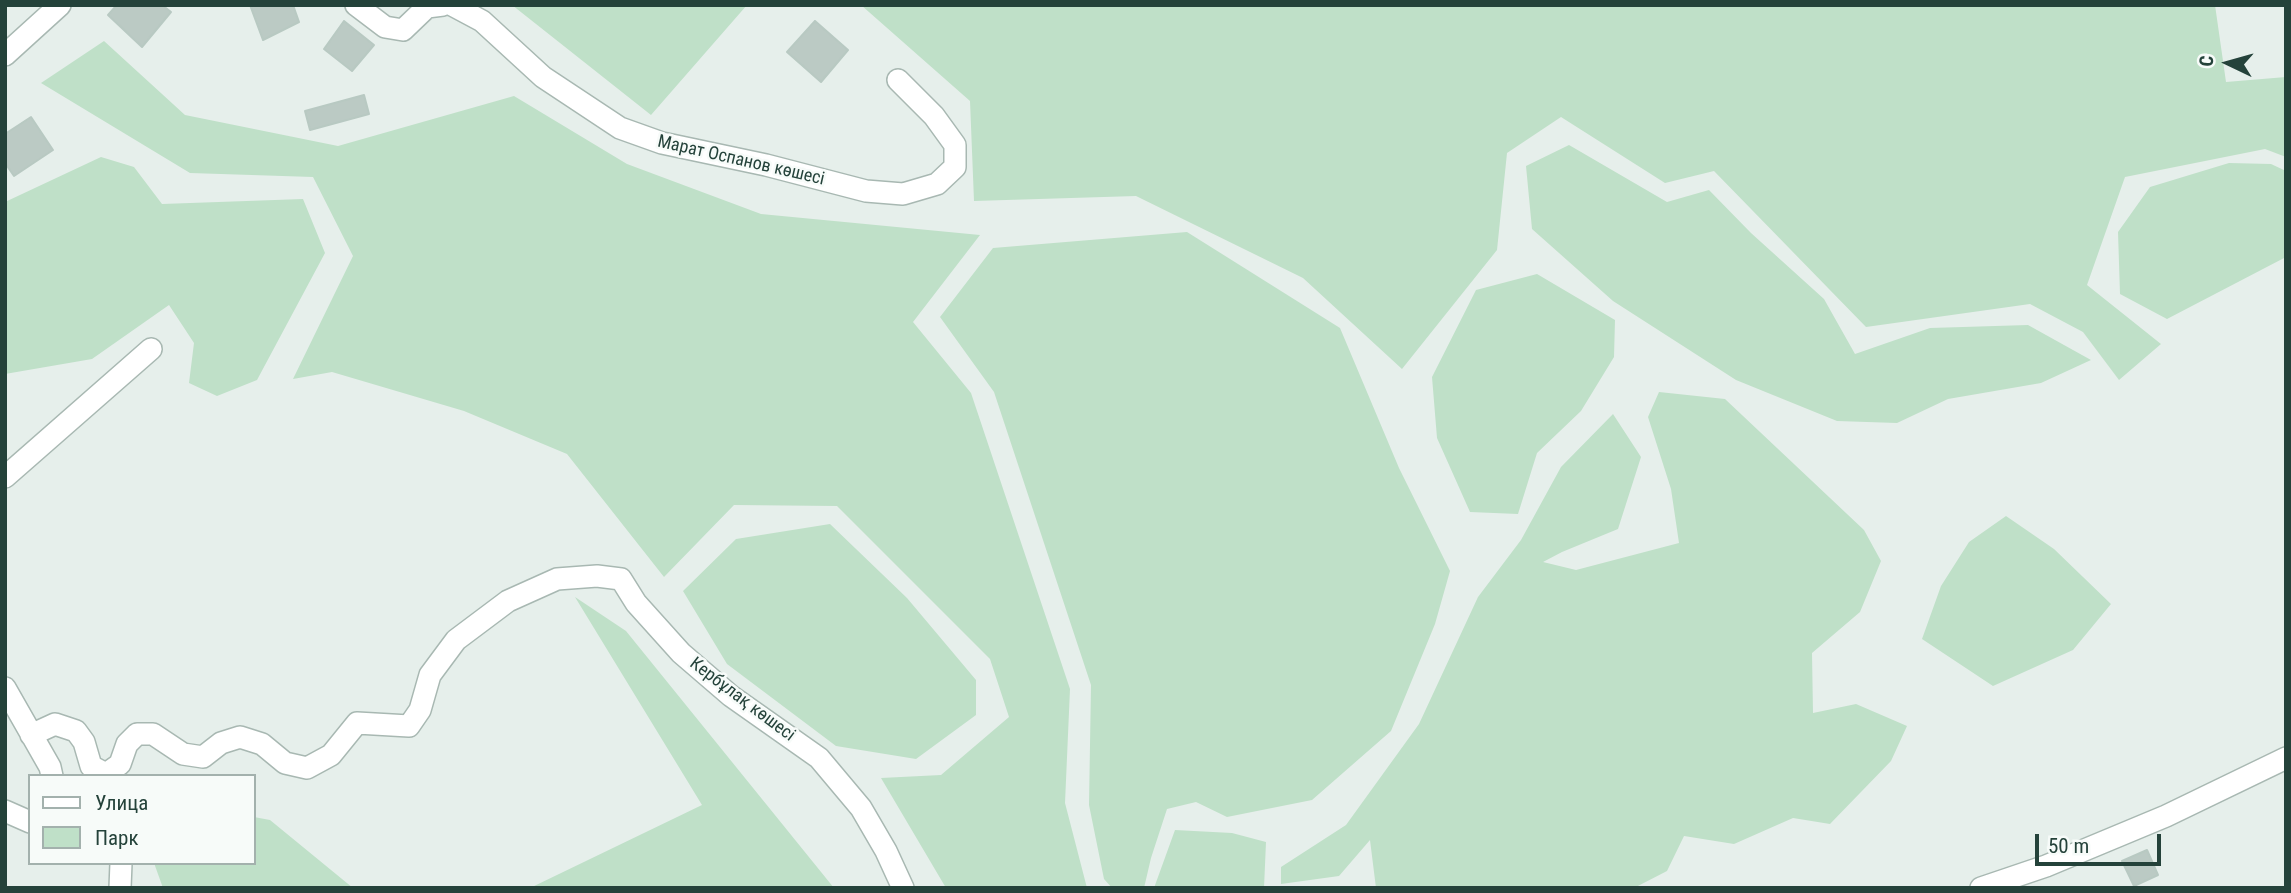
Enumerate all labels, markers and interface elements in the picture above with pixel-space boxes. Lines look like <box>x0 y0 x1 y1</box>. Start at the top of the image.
north arrow <box>2193 28 2263 98</box>
text: С <box>2195 55 2219 68</box>
street label: Марат Оспанов көшесі <box>655 131 827 191</box>
street label: Кербұлақ көшесі <box>685 653 799 747</box>
legend <box>28 774 256 865</box>
text: Улица <box>95 791 148 815</box>
scale bar <box>2039 820 2165 864</box>
text: Парк <box>95 826 139 850</box>
text: 50 m <box>2048 834 2089 858</box>

